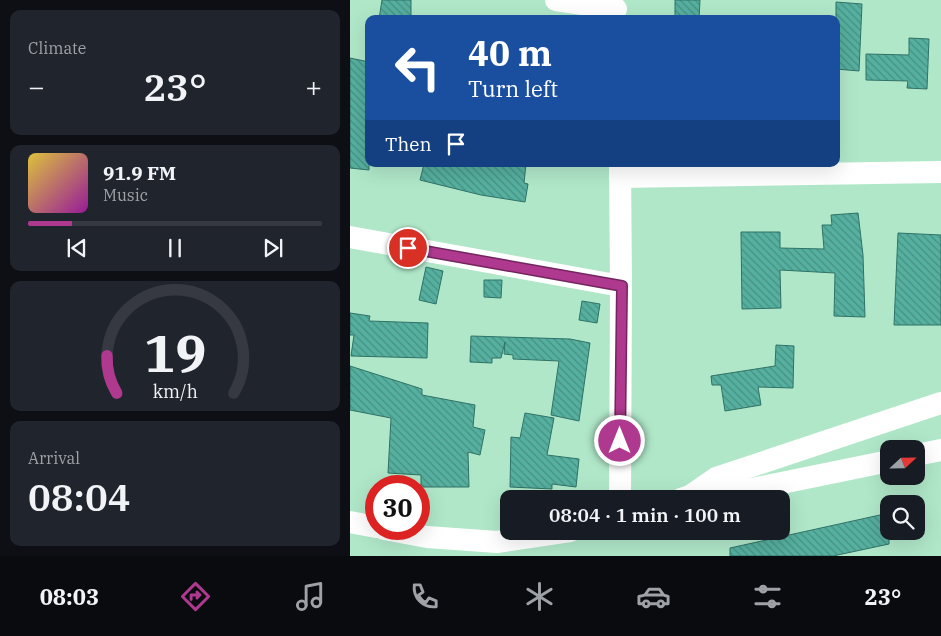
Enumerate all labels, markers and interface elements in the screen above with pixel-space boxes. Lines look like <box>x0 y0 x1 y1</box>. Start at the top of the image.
text: 40 m <box>468 30 552 76</box>
icon: left <box>385 35 450 100</box>
text: Climate <box>28 38 86 58</box>
text: 23° <box>143 62 207 111</box>
text: − <box>28 68 45 105</box>
text: + <box>305 68 322 105</box>
text: Turn left <box>468 74 558 103</box>
icon: arrive <box>442 130 470 158</box>
text: Then <box>385 132 432 156</box>
text: 91.9 FM <box>103 161 176 185</box>
text: Music <box>103 185 148 205</box>
pin <box>387 227 429 269</box>
icon: previous <box>63 234 91 262</box>
icon: pause <box>161 234 189 262</box>
icon: next <box>259 234 287 262</box>
icon: arrive <box>394 234 422 262</box>
text: 19 <box>144 319 206 386</box>
text: km/h <box>152 380 198 403</box>
position arrow <box>593 414 645 466</box>
north arrow <box>880 440 925 485</box>
map controls <box>880 440 925 540</box>
text: Arrival <box>28 448 80 468</box>
text: 08:04 <box>28 472 131 521</box>
speed limit sign: 30 <box>365 475 430 540</box>
button: search <box>880 495 925 540</box>
text: 08:04 · 1 min · 100 m <box>549 503 741 527</box>
icon: directions <box>178 579 213 614</box>
icon: music <box>293 579 328 614</box>
icon: phone <box>407 579 442 614</box>
icon: climate <box>522 579 557 614</box>
icon: car <box>636 579 671 614</box>
icon: filters <box>750 579 785 614</box>
text: 08:03 <box>40 582 99 611</box>
text: 23° <box>865 582 901 611</box>

